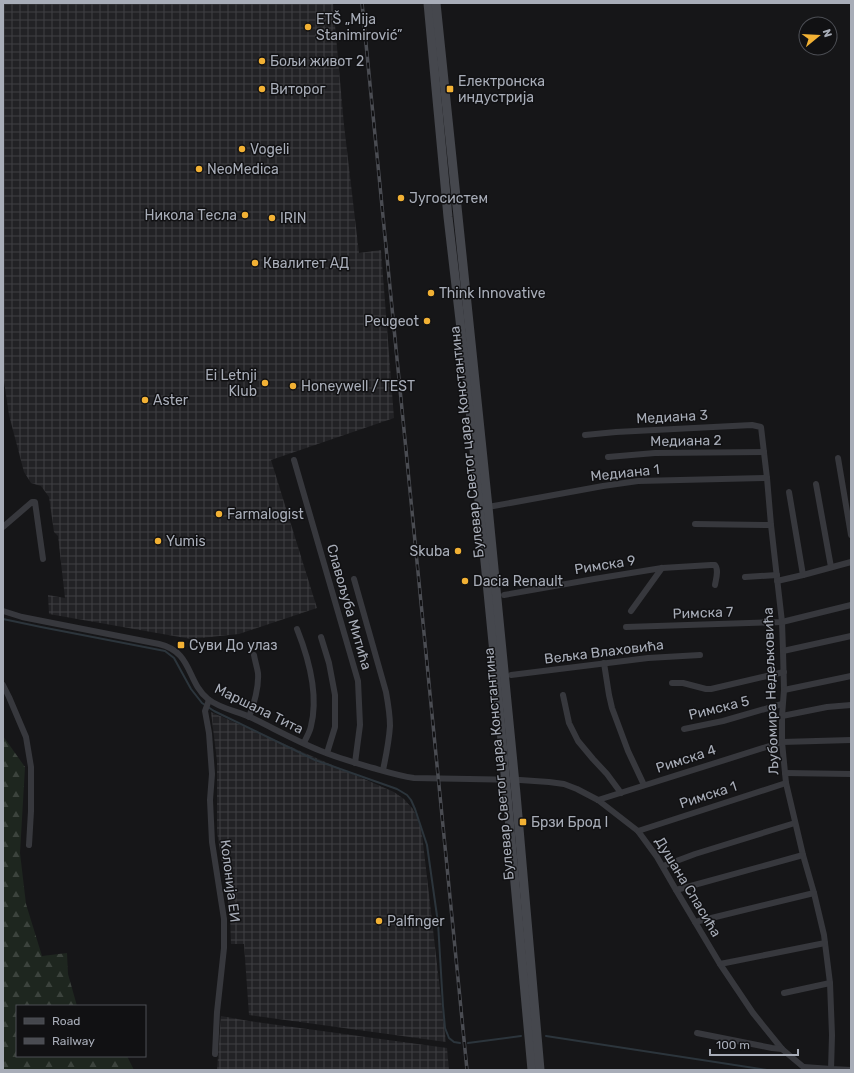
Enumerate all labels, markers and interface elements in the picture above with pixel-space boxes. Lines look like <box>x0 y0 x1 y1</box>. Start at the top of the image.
place label: ETŠ „Mija Stanimirović” <box>316 10 403 44</box>
north arrow <box>798 16 838 56</box>
marker: ETŠ „Mija Stanimirović” <box>303 22 313 32</box>
text: N <box>820 27 834 39</box>
place label: Бољи живот 2 <box>270 53 364 70</box>
marker: Бољи живот 2 <box>257 56 267 66</box>
place label: Електронска индустрија <box>458 73 545 106</box>
place label: Виторог <box>270 81 325 98</box>
marker: Виторог <box>257 84 267 94</box>
marker: Електронска индустрија <box>445 84 455 94</box>
place label: Vogeli <box>250 141 289 158</box>
marker: Vogeli <box>237 144 247 154</box>
place label: NeoMedica <box>207 161 279 178</box>
marker: NeoMedica <box>194 164 204 174</box>
place label: Југосистем <box>409 190 488 207</box>
marker: Југосистем <box>396 193 406 203</box>
place label: Никола Тесла <box>145 207 237 224</box>
marker: Никола Тесла <box>240 210 250 220</box>
place label: IRIN <box>280 210 307 227</box>
marker: IRIN <box>267 213 277 223</box>
place label: Квалитет АД <box>263 255 349 272</box>
marker: Квалитет АД <box>250 258 260 268</box>
place label: Think Innovative <box>439 285 546 302</box>
marker: Think Innovative <box>426 288 436 298</box>
place label: Peugeot <box>364 313 420 330</box>
marker: Peugeot <box>422 316 432 326</box>
street label: Булевар Светог цара Константина <box>446 325 488 559</box>
place label: Ei Letnji Klub <box>205 367 257 400</box>
marker: Ei Letnji Klub <box>260 378 270 388</box>
place label: Honeywell / TEST <box>301 378 415 395</box>
marker: Honeywell / TEST <box>288 381 298 391</box>
place label: Aster <box>153 392 189 409</box>
marker: Aster <box>140 395 150 405</box>
street label: Медиана 3 <box>636 407 708 427</box>
street label: Медиана 2 <box>650 432 722 450</box>
street label: Медиана 1 <box>590 461 660 485</box>
place label: Farmalogist <box>227 506 304 523</box>
marker: Farmalogist <box>214 509 224 519</box>
place label: Yumis <box>166 533 206 550</box>
marker: Yumis <box>153 536 163 546</box>
street label: Славољуба Митића <box>323 542 375 672</box>
place label: Skuba <box>410 543 450 560</box>
marker: Skuba <box>453 546 463 556</box>
street label: Римска 9 <box>573 552 637 578</box>
place label: Dacia Renault <box>473 573 564 590</box>
marker: Dacia Renault <box>460 576 470 586</box>
street label: Римска 7 <box>672 603 734 623</box>
street label: Љубомира Недељковића <box>760 607 782 775</box>
street label: Вељка Влаховића <box>543 636 665 668</box>
place label: Суви До улаз <box>189 637 277 654</box>
marker: Суви До улаз <box>176 640 186 650</box>
street label: Булевар Светог цара Константина <box>480 647 518 881</box>
street label: Маршала Тита <box>212 680 306 738</box>
street label: Римска 5 <box>687 692 751 724</box>
street label: Римска 4 <box>654 741 718 777</box>
street label: Римска 1 <box>677 778 739 812</box>
place label: Брзи Брод I <box>531 814 608 831</box>
marker: Брзи Брод I <box>518 817 528 827</box>
street label: Душана Спасића <box>651 834 725 940</box>
street label: Колонија ЕИ <box>216 839 244 923</box>
place label: Palfinger <box>387 913 445 930</box>
marker: Palfinger <box>374 916 384 926</box>
legend <box>16 1005 146 1057</box>
text: Road <box>52 1014 80 1028</box>
scale bar <box>710 1031 798 1057</box>
text: Railway <box>52 1034 95 1048</box>
text: 100 m <box>716 1038 750 1052</box>

